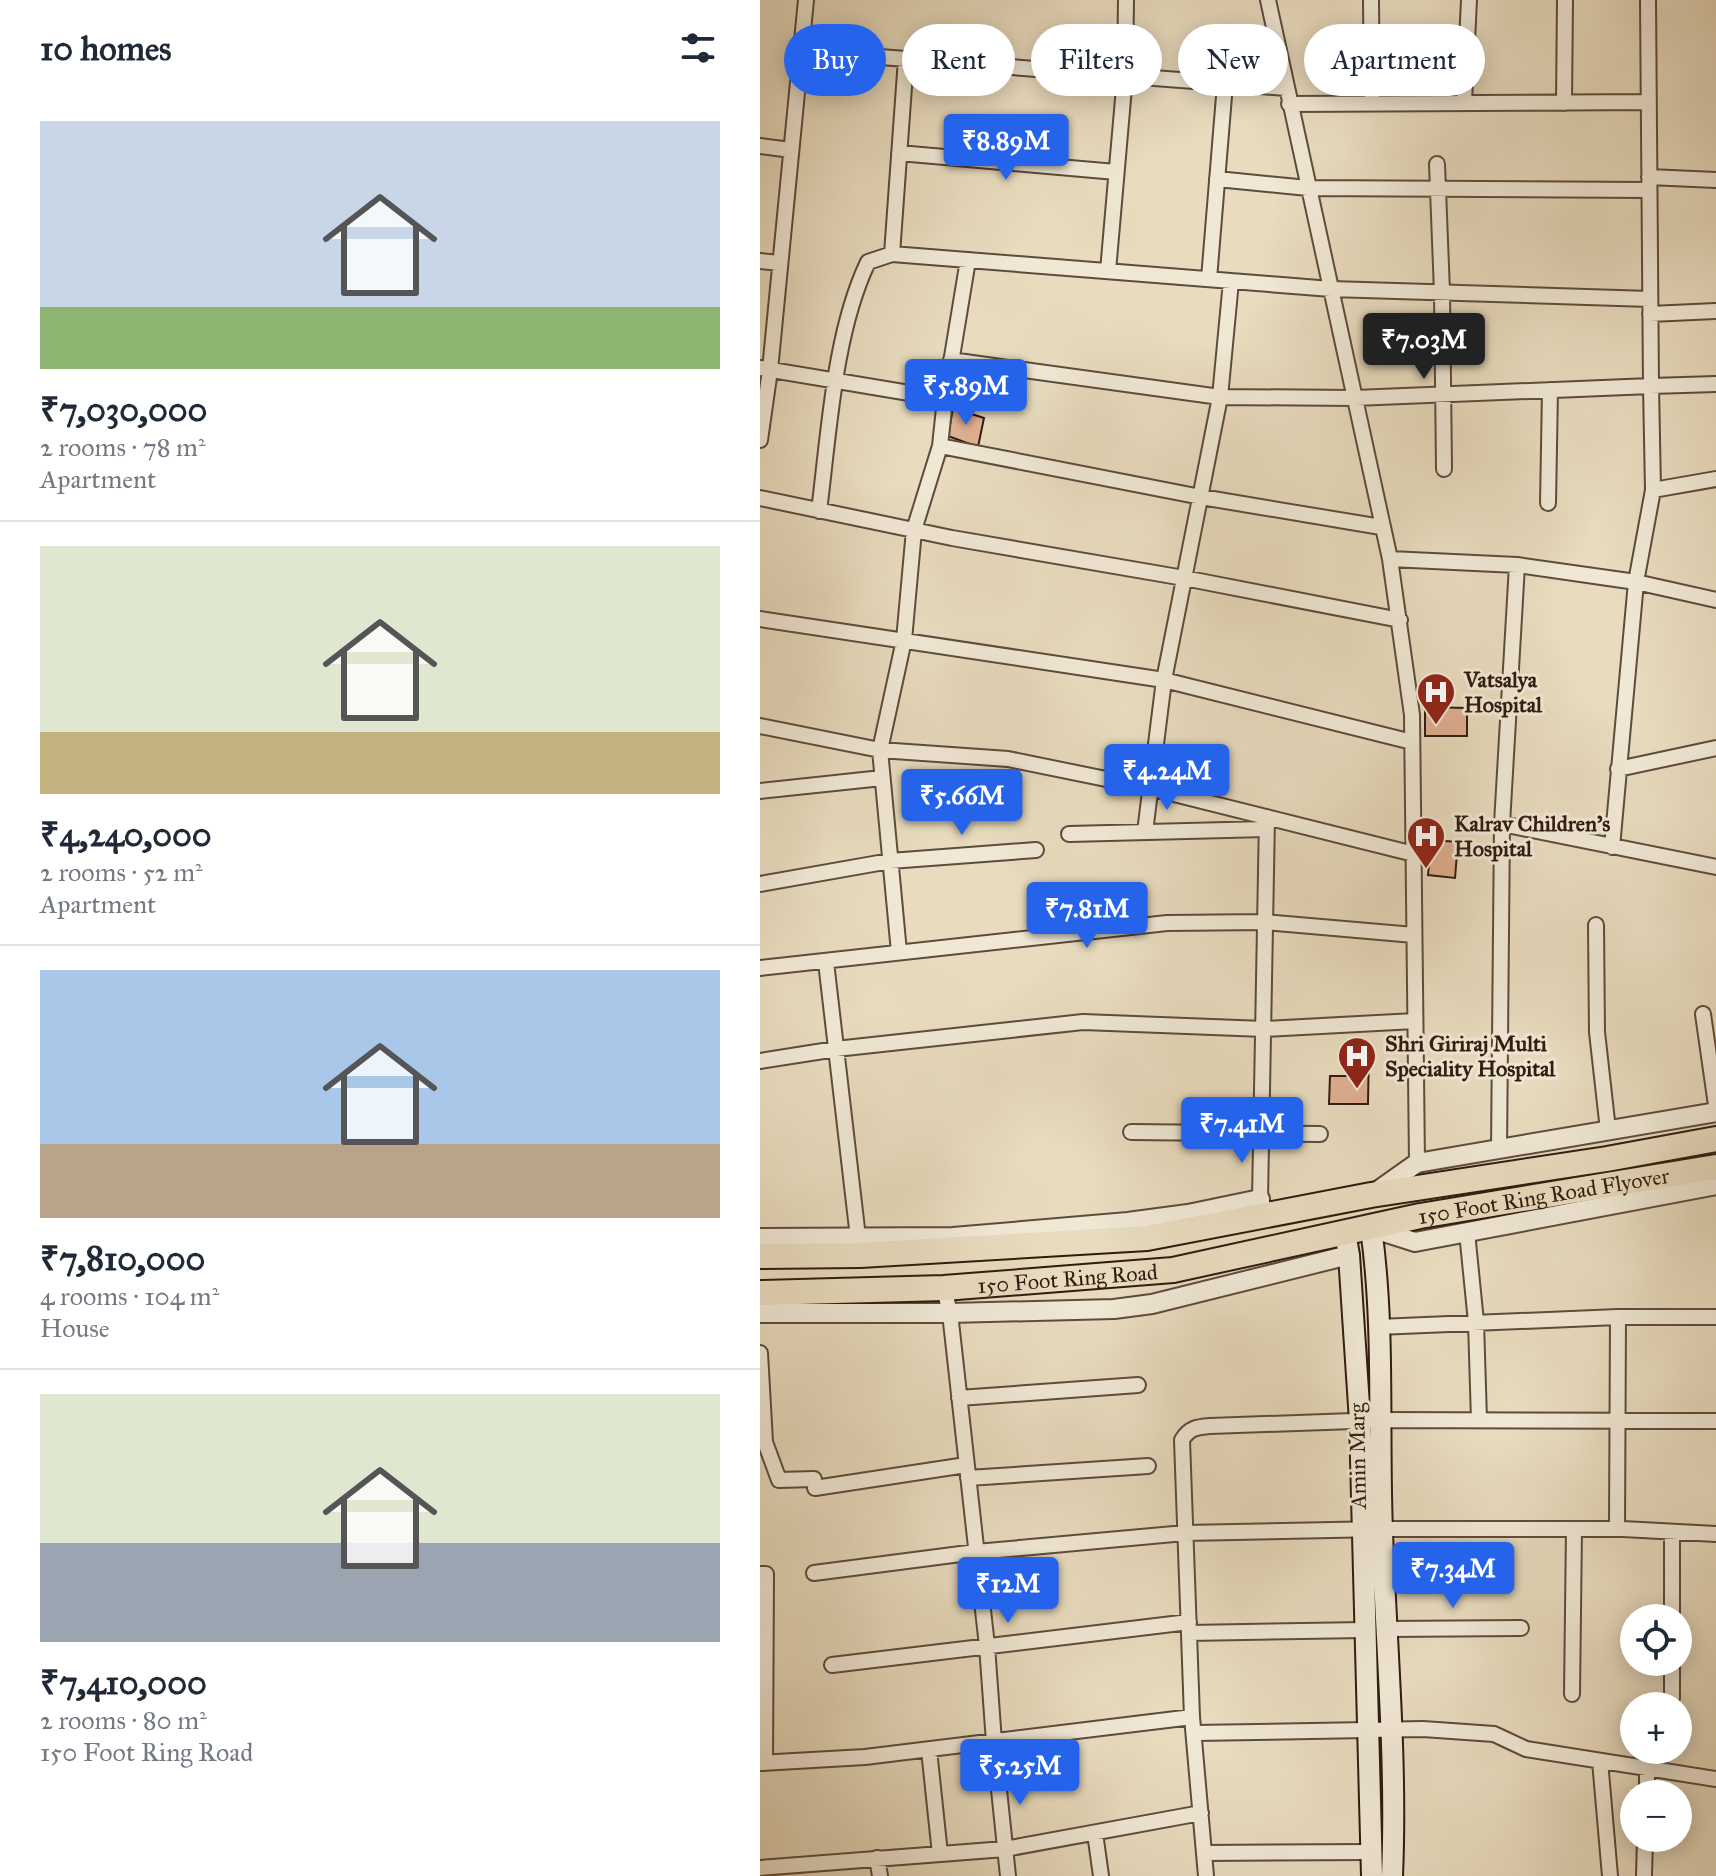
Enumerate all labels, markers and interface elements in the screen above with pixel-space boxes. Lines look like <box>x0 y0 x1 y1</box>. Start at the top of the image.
chip: Buy <box>784 24 886 96</box>
chip: Rent <box>902 24 1015 96</box>
chip: Filters <box>1031 24 1162 96</box>
chip: New <box>1178 24 1288 96</box>
chip: Apartment <box>1304 24 1485 96</box>
icon: filters <box>676 26 720 70</box>
text: 10 homes <box>40 28 171 69</box>
pin: ₹8.89M <box>941 114 1071 182</box>
text: ₹8.89M <box>962 124 1050 156</box>
icon: home <box>308 173 452 317</box>
pin: ₹7.03M <box>1359 313 1489 381</box>
text: ₹7.03M <box>1381 323 1467 355</box>
pin: ₹5.89M <box>901 359 1031 427</box>
text: ₹5.89M <box>923 369 1009 401</box>
text: ₹7,030,000 <box>40 389 207 430</box>
text: 2 rooms · 78 m² <box>40 431 205 463</box>
text: Apartment <box>40 463 156 495</box>
icon: home <box>308 598 452 742</box>
place label: Vatsalya Hospital <box>1463 666 1543 718</box>
hospital icon: Vatsalya Hospital <box>1415 671 1457 726</box>
pin: ₹4.24M <box>1102 744 1232 812</box>
text: ₹4.24M <box>1122 754 1212 786</box>
pin: ₹5.66M <box>897 769 1027 837</box>
text: ₹5.66M <box>919 779 1005 811</box>
place label: Kalrav Children's Hospital <box>1454 810 1610 862</box>
text: ₹4,240,000 <box>40 814 212 855</box>
hospital icon: Kalrav Children's Hospital <box>1405 815 1447 870</box>
text: 2 rooms · 52 m² <box>40 856 203 888</box>
pin: ₹7.81M <box>1022 882 1152 950</box>
text: Apartment <box>40 888 156 920</box>
text: ₹7.81M <box>1045 892 1129 924</box>
icon: home <box>308 1022 452 1166</box>
place label: Shri Giriraj Multi Speciality Hospital <box>1385 1030 1556 1082</box>
hospital icon: Shri Giriraj Multi Speciality Hospital <box>1336 1035 1378 1090</box>
pin: ₹7.41M <box>1177 1097 1307 1165</box>
text: ₹7.41M <box>1199 1107 1285 1139</box>
street label: 150 Foot Ring Road Flyover <box>1416 1162 1672 1230</box>
text: ₹7,810,000 <box>40 1238 205 1279</box>
street label: 150 Foot Ring Road <box>976 1258 1159 1299</box>
text: 4 rooms · 104 m² <box>40 1280 219 1312</box>
text: House <box>40 1312 110 1344</box>
street label: Amin Marg <box>1343 1402 1372 1510</box>
icon: home <box>308 1446 452 1590</box>
pin: ₹7.34M <box>1388 1542 1518 1610</box>
text: ₹7.34M <box>1410 1552 1496 1584</box>
pin: ₹12M <box>961 1557 1055 1625</box>
text: ₹12M <box>976 1567 1040 1599</box>
map controls <box>1620 1604 1692 1852</box>
button: locate <box>1620 1604 1692 1676</box>
text: ₹7,410,000 <box>40 1662 207 1703</box>
button: + <box>1620 1692 1692 1764</box>
text: 2 rooms · 80 m² <box>40 1704 207 1736</box>
text: 150 Foot Ring Road <box>40 1736 253 1768</box>
pin: ₹5.25M <box>955 1739 1085 1807</box>
text: ₹5.25M <box>978 1749 1062 1781</box>
button: − <box>1620 1780 1692 1852</box>

